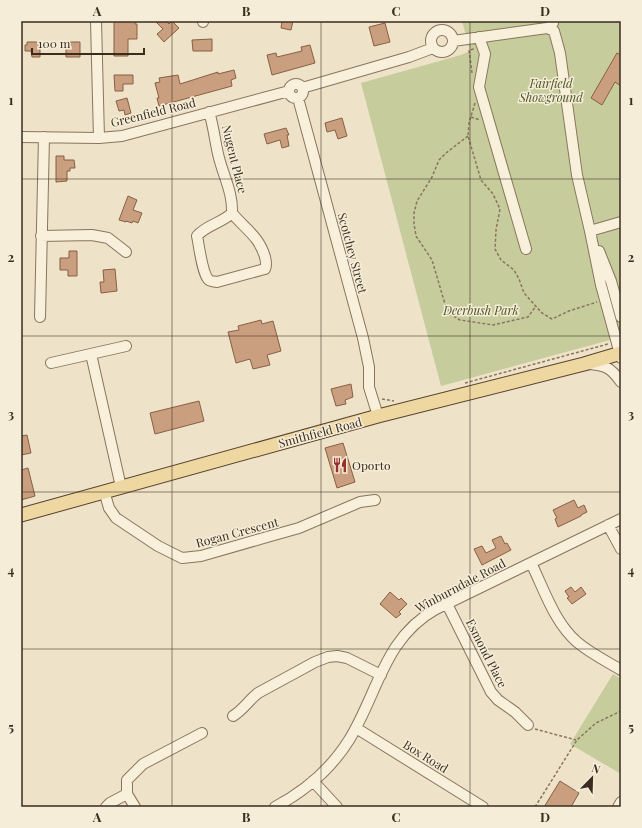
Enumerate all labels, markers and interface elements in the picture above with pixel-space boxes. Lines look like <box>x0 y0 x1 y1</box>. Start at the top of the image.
text: A <box>92 2 102 19</box>
text: B <box>242 2 251 19</box>
text: C <box>391 2 401 19</box>
text: D <box>540 2 550 19</box>
scale bar <box>32 30 144 56</box>
text: 100 m <box>38 35 71 51</box>
park label: Fairfield Showground <box>518 75 583 105</box>
text: 1 <box>9 91 14 108</box>
text: 1 <box>629 91 634 108</box>
street label: Greenfield Road <box>109 94 197 130</box>
street label: Nugent Place <box>219 123 251 195</box>
street label: Scotchey Street <box>335 211 372 296</box>
text: 2 <box>8 248 15 265</box>
text: 2 <box>628 248 635 265</box>
park label: Deerbush Park <box>442 302 519 318</box>
text: 3 <box>8 405 14 422</box>
text: 3 <box>628 405 634 422</box>
street label: Smithfield Road <box>276 413 364 451</box>
restaurant icon: Oporto <box>331 456 349 474</box>
place label: Oporto <box>352 457 391 473</box>
street label: Rogan Crescent <box>194 513 281 551</box>
street label: Winburndale Road <box>411 554 508 616</box>
text: 4 <box>8 561 15 578</box>
text: 4 <box>628 561 635 578</box>
street label: Esmond Place <box>463 616 511 690</box>
text: 5 <box>8 718 14 735</box>
text: 5 <box>628 718 634 735</box>
street label: Box Road <box>400 736 452 776</box>
north arrow <box>572 758 612 798</box>
text: N <box>590 760 603 777</box>
text: A <box>92 808 102 825</box>
text: B <box>242 808 251 825</box>
text: C <box>391 808 401 825</box>
text: D <box>540 808 550 825</box>

